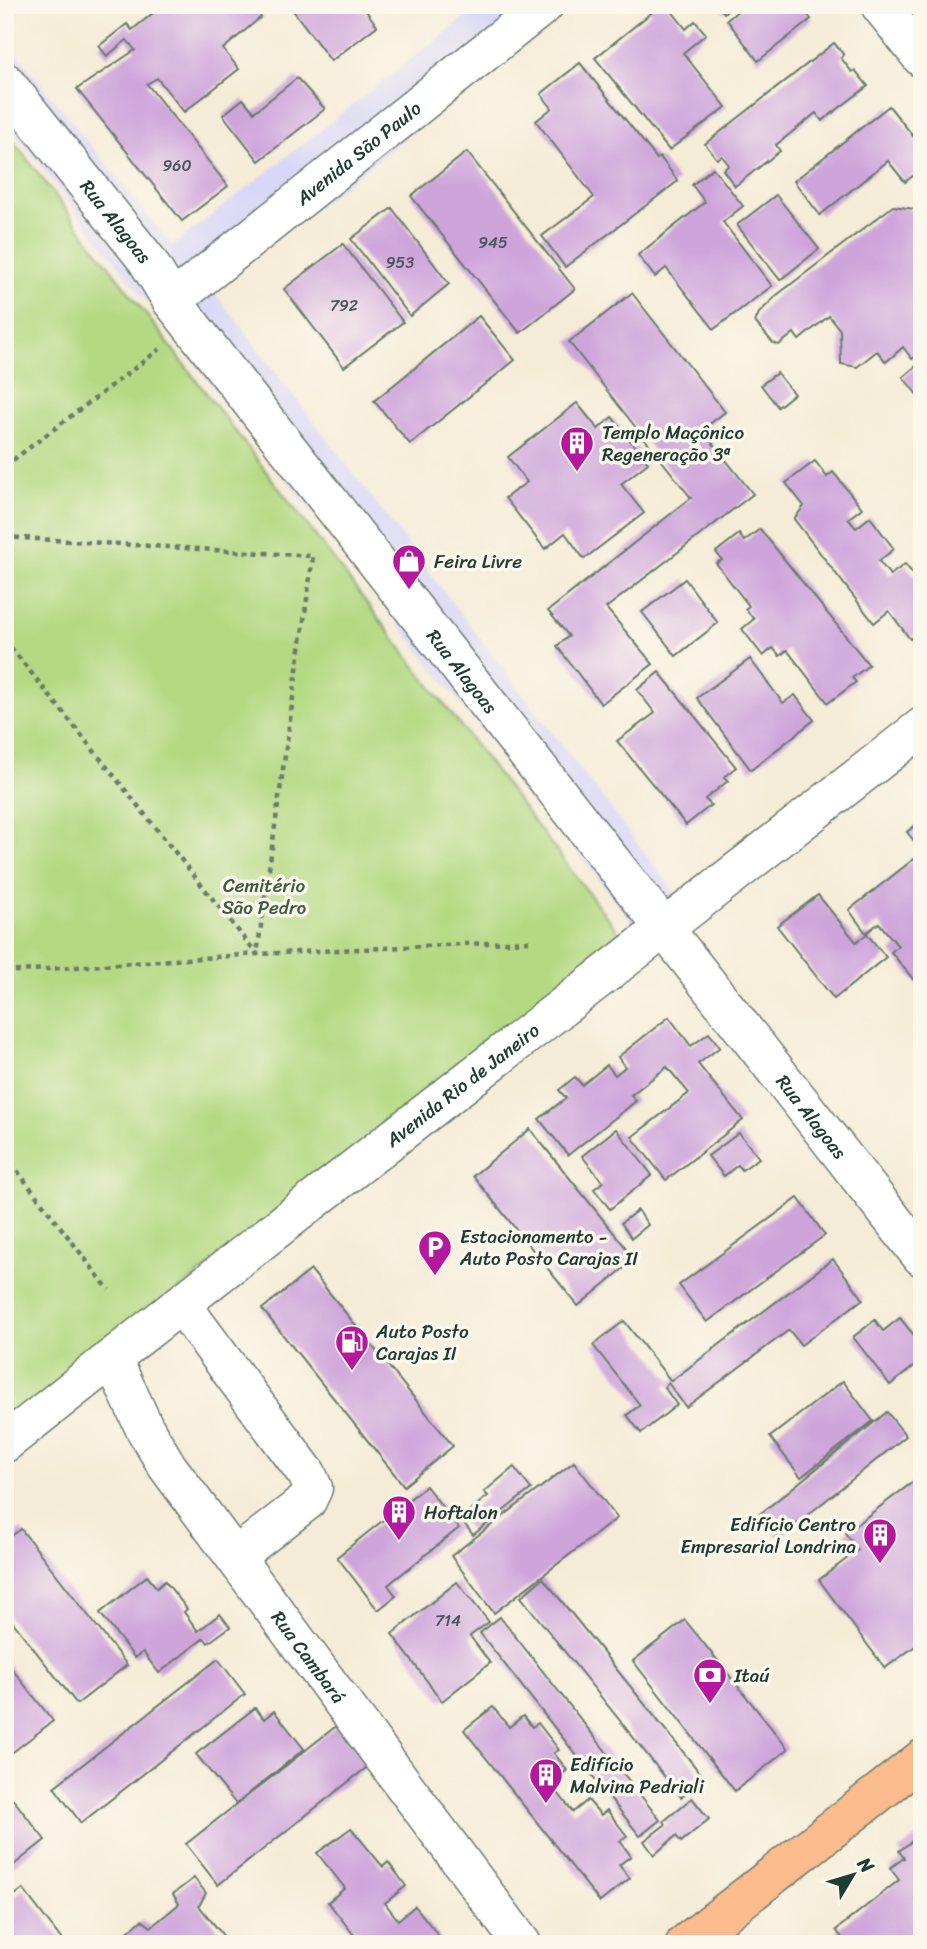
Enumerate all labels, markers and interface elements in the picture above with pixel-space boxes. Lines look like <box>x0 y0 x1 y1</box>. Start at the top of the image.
street label: Avenida São Paulo <box>288 92 429 214</box>
house number: 960 <box>162 151 192 180</box>
street label: Rua Alagoas <box>71 172 160 271</box>
house number: 945 <box>478 228 508 257</box>
house number: 953 <box>386 248 414 277</box>
house number: 792 <box>330 291 358 320</box>
place label: Templo Maçônico Regeneração 3ª <box>602 416 744 471</box>
building icon: Templo Maçônico Regeneração 3ª <box>558 424 596 473</box>
shop icon: Feira Livre <box>390 542 428 591</box>
place label: Feira Livre <box>434 545 522 578</box>
street label: Rua Alagoas <box>418 622 506 721</box>
park label: Cemitério São Pedro <box>222 869 306 924</box>
street label: Avenida Rio de Janeiro <box>377 1014 547 1156</box>
street label: Rua Alagoas <box>767 1067 855 1166</box>
place label: Estacionamento - Auto Posto Carajas II <box>459 1220 638 1275</box>
parking icon: Estacionamento - Auto Posto Carajas II <box>416 1228 454 1277</box>
place label: Auto Posto Carajas II <box>375 1315 469 1370</box>
fuel station icon: Auto Posto Carajas II <box>333 1323 371 1372</box>
building icon: Hoftalon <box>380 1493 418 1542</box>
place label: Hoftalon <box>424 1496 498 1529</box>
place label: Edifício Centro Empresarial Londrina <box>681 1508 856 1563</box>
building icon: Edifício Centro Empresarial Londrina <box>861 1516 899 1565</box>
street label: Rua Cambará <box>262 1603 354 1711</box>
house number: 714 <box>435 1606 461 1635</box>
bank icon: Itaú <box>691 1656 729 1705</box>
place label: Itaú <box>733 1659 770 1692</box>
place label: Edifício Malvina Pedriali <box>570 1748 705 1803</box>
building icon: Edifício Malvina Pedriali <box>527 1756 565 1805</box>
north arrow <box>818 1840 888 1910</box>
text: N <box>848 1849 884 1881</box>

